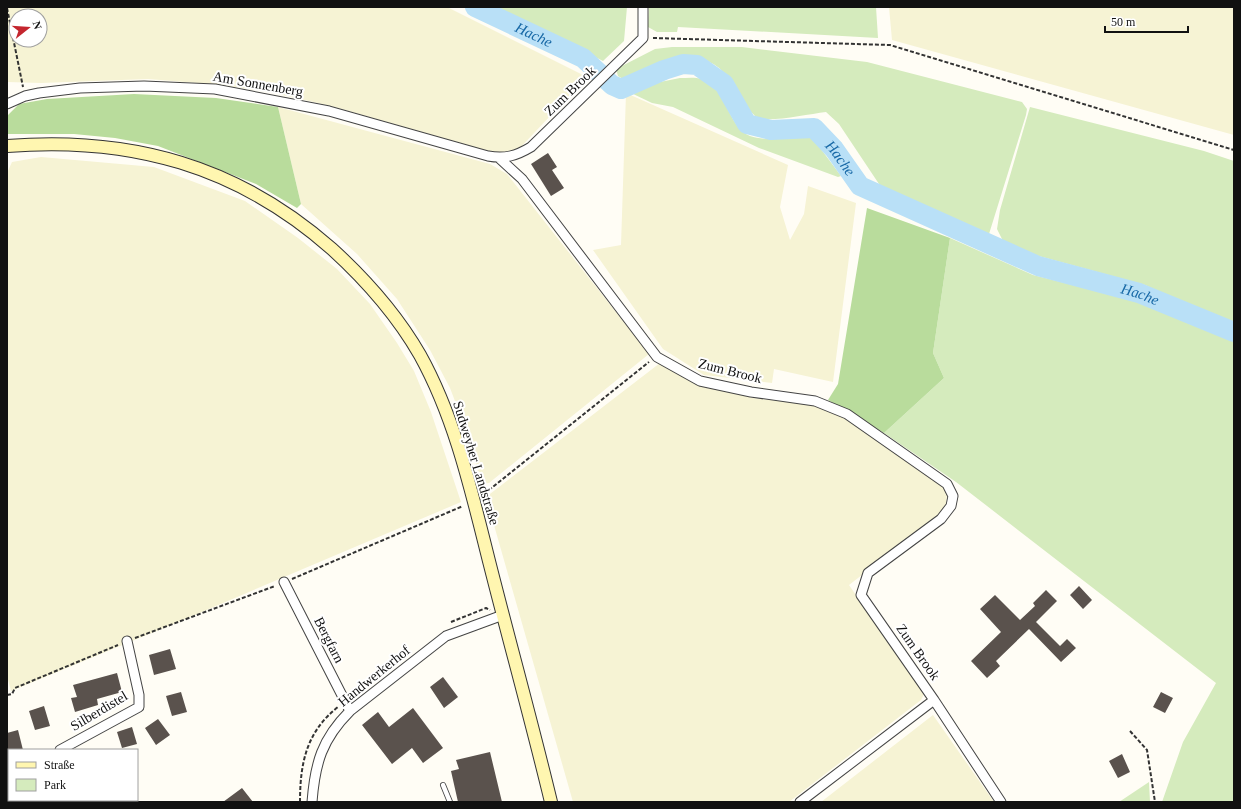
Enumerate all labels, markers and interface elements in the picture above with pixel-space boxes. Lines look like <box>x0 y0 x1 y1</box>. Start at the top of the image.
north arrow <box>8 8 48 48</box>
scale bar <box>1105 8 1188 34</box>
text: 50 m <box>1111 15 1136 29</box>
water label: Hache <box>512 19 555 50</box>
text: N <box>31 20 44 31</box>
street label: Zum Brook <box>541 63 599 119</box>
street label: Am Sonnenberg <box>212 69 304 99</box>
water label: Hache <box>822 137 858 179</box>
water label: Hache <box>1118 280 1162 308</box>
street label: Zum Brook <box>697 356 763 386</box>
street label: Sudweyher Landstraße <box>450 399 502 527</box>
street label: Bergfarn <box>311 615 347 665</box>
street label: Zum Brook <box>893 621 943 683</box>
street label: Handwerkerhof <box>335 642 413 709</box>
street label: Silberdistel <box>68 688 130 734</box>
legend <box>8 749 138 801</box>
text: Straße <box>44 758 75 772</box>
text: Park <box>44 778 66 792</box>

